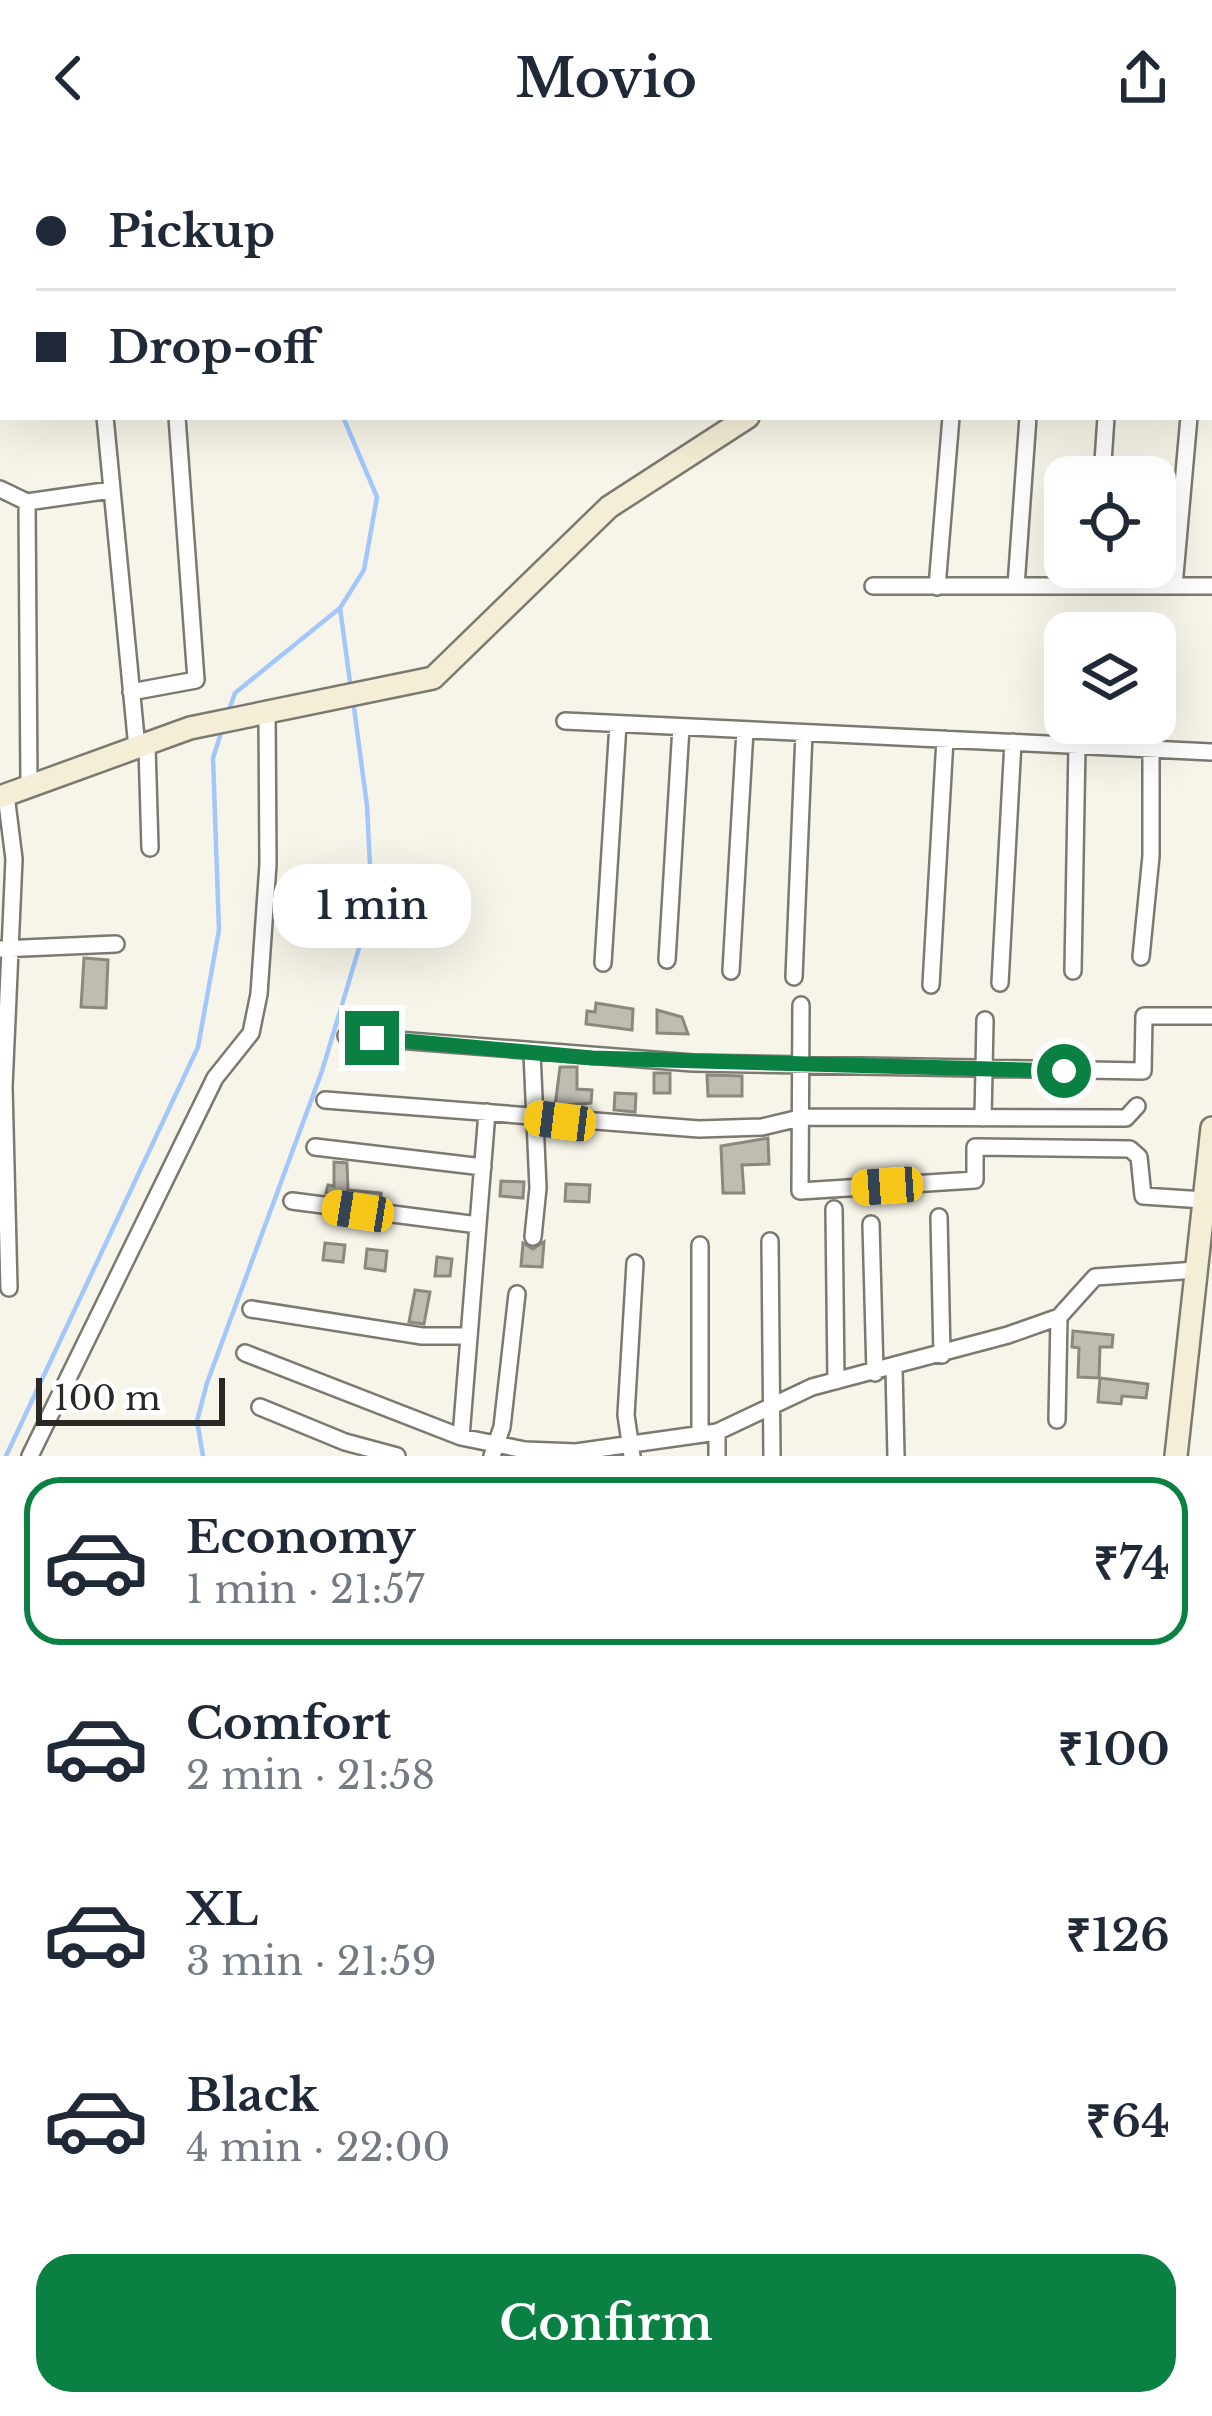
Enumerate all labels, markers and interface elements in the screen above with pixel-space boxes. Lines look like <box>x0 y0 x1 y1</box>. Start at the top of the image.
icon: back <box>36 45 102 111</box>
text: Movio <box>515 45 697 112</box>
icon: share <box>1110 45 1176 111</box>
text: Pickup <box>108 203 275 259</box>
text: Drop-off <box>108 319 318 375</box>
map controls <box>1044 456 1176 744</box>
button: locate <box>1044 456 1176 588</box>
button: layers <box>1044 612 1176 744</box>
callout: 1 min <box>273 864 471 948</box>
text: 1 min <box>316 881 428 930</box>
route end <box>345 1011 399 1065</box>
route start <box>1037 1044 1091 1098</box>
car <box>522 1099 598 1143</box>
car <box>850 1166 924 1206</box>
car <box>320 1188 396 1234</box>
scale bar <box>36 1372 225 1425</box>
text: 100 m <box>54 1378 161 1419</box>
icon: car <box>42 1507 150 1615</box>
text: Economy <box>186 1509 416 1565</box>
text: ₹74 <box>1093 1535 1170 1591</box>
text: 1 min · 21:57 <box>186 1565 424 1614</box>
icon: car <box>42 1693 150 1801</box>
text: Comfort <box>186 1695 391 1751</box>
text: ₹100 <box>1058 1721 1170 1777</box>
text: 2 min · 21:58 <box>186 1751 435 1800</box>
icon: car <box>42 1879 150 1987</box>
text: XL <box>186 1881 258 1937</box>
text: ₹126 <box>1066 1907 1170 1963</box>
text: 3 min · 21:59 <box>186 1937 437 1986</box>
icon: car <box>42 2065 150 2173</box>
text: Black <box>186 2067 319 2123</box>
text: ₹64 <box>1086 2093 1170 2149</box>
text: 4 min · 22:00 <box>186 2123 450 2172</box>
button: Confirm <box>36 2254 1176 2392</box>

